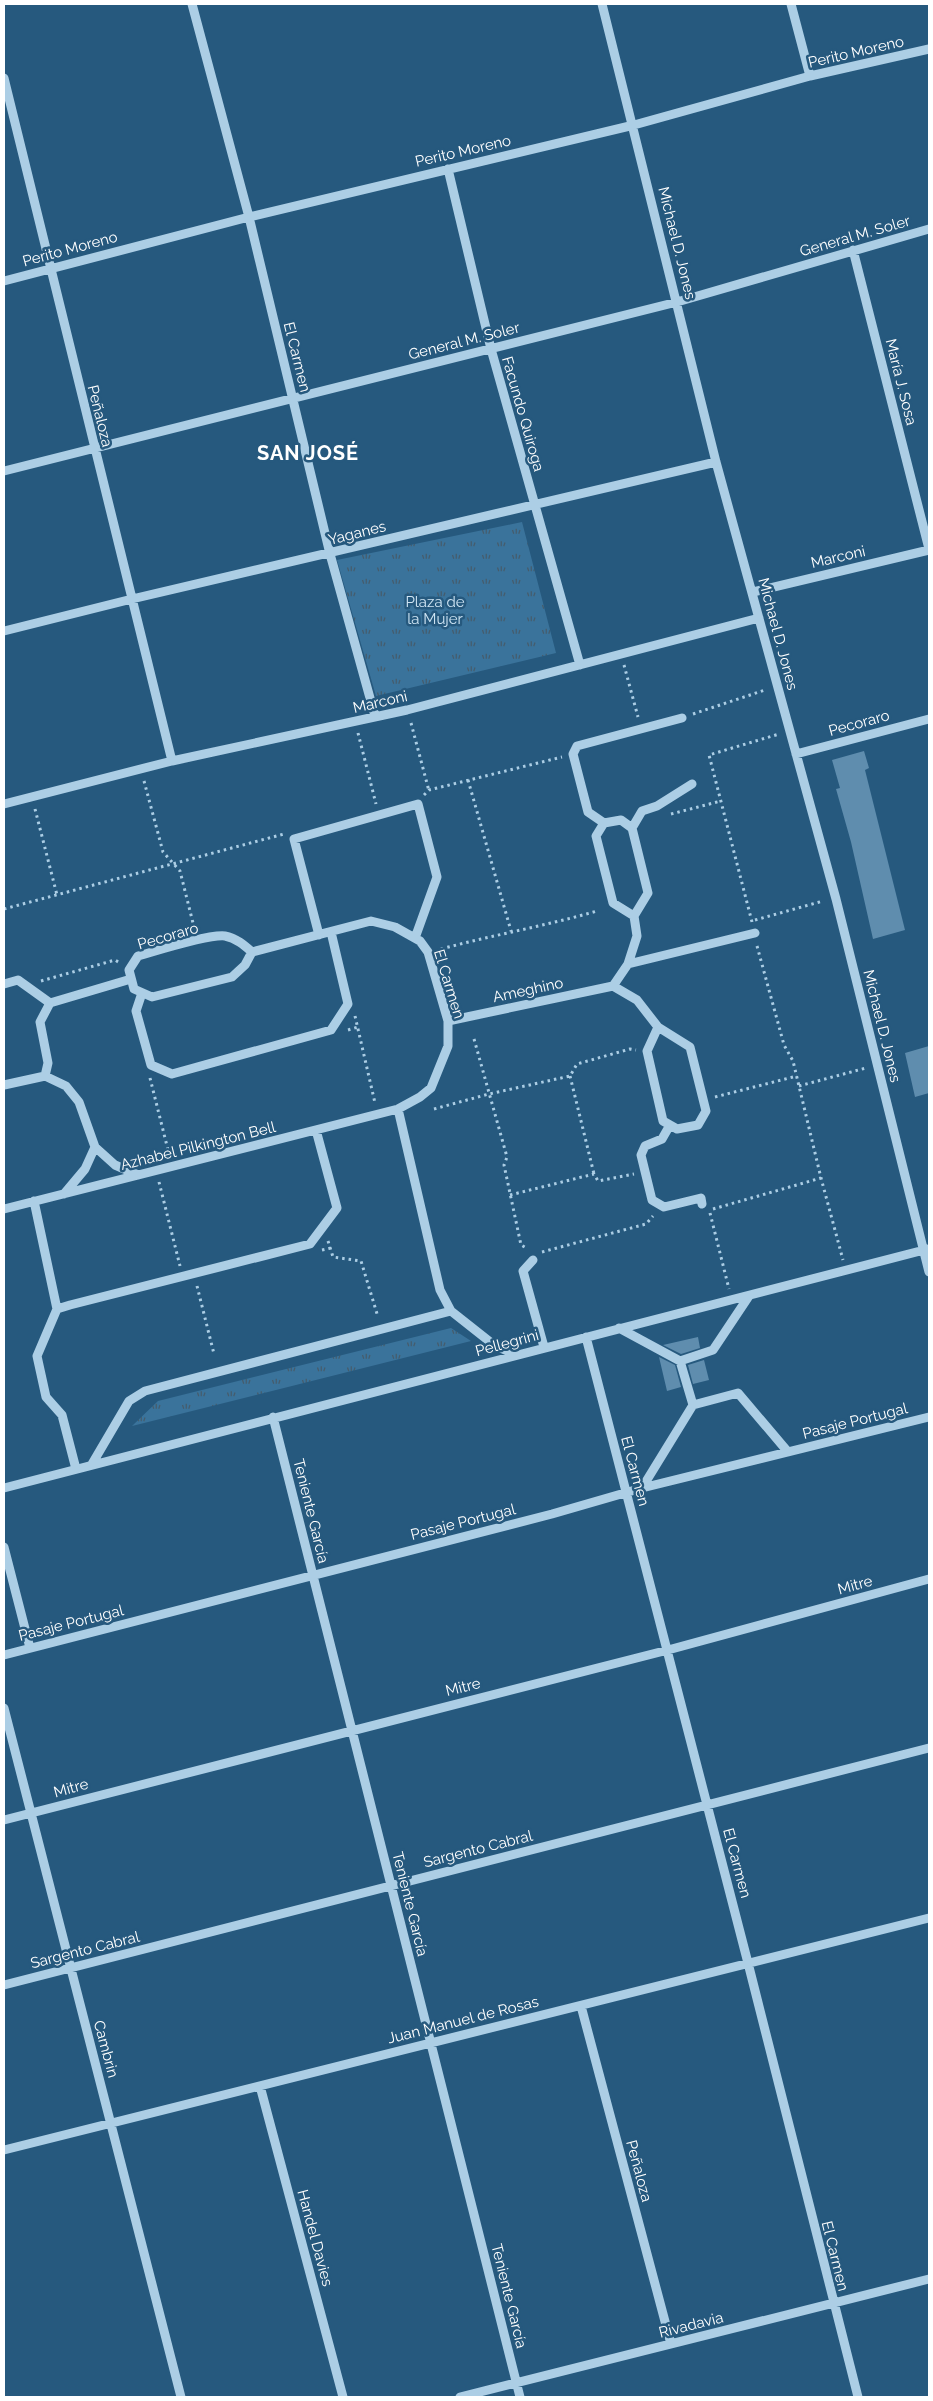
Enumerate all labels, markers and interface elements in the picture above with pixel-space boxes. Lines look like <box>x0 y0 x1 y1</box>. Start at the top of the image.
street label: Perito Moreno <box>806 32 906 72</box>
street label: Perito Moreno <box>413 131 513 171</box>
street label: Michael D. Jones <box>654 185 700 301</box>
street label: General M. Soler <box>798 211 913 260</box>
street label: Perito Moreno <box>21 228 120 270</box>
street label: General M. Soler <box>407 318 522 364</box>
street label: El Carmen <box>280 320 314 394</box>
street label: María J. Sosa <box>882 337 920 427</box>
street label: Facundo Quiroga <box>498 354 548 474</box>
street label: Peñaloza <box>84 383 116 449</box>
district label: SAN JOSÉ <box>257 441 359 465</box>
street label: Yaganes <box>326 517 388 549</box>
street label: Marconi <box>809 542 867 572</box>
street label: Michael D. Jones <box>754 576 802 692</box>
park label: Plaza de la Mujer <box>405 593 465 628</box>
street label: Marconi <box>351 687 409 717</box>
street label: Pecoraro <box>827 706 892 740</box>
street label: Pecoraro <box>136 919 201 953</box>
street label: El Carmen <box>430 947 468 1021</box>
street label: Michael D. Jones <box>859 968 905 1084</box>
street label: Ameghino <box>491 974 565 1006</box>
street label: Azhabel Pilkington Bell <box>119 1118 278 1174</box>
street label: Pellegrini <box>473 1326 541 1360</box>
street label: Pasaje Portugal <box>801 1399 910 1443</box>
street label: El Carmen <box>617 1434 653 1508</box>
street label: Teniente García <box>289 1457 333 1565</box>
street label: Pasaje Portugal <box>409 1500 518 1544</box>
street label: Mitre <box>836 1572 875 1598</box>
street label: Pasaje Portugal <box>17 1601 126 1645</box>
street label: Mitre <box>444 1674 482 1700</box>
street label: Mitre <box>52 1775 91 1801</box>
street label: El Carmen <box>719 1826 755 1900</box>
street label: Sargento Cabral <box>422 1827 535 1871</box>
street label: Teniente García <box>388 1850 432 1958</box>
street label: Sargento Cabral <box>29 1928 142 1972</box>
street label: Juan Manuel de Rosas <box>386 1993 540 2047</box>
street label: Cambrin <box>90 2018 122 2080</box>
street label: Peñaloza <box>622 2138 656 2204</box>
street label: Handel Davies <box>293 2188 337 2288</box>
street label: El Carmen <box>818 2219 852 2293</box>
street label: Teniente García <box>487 2242 531 2350</box>
street label: Rivadavia <box>657 2308 725 2342</box>

